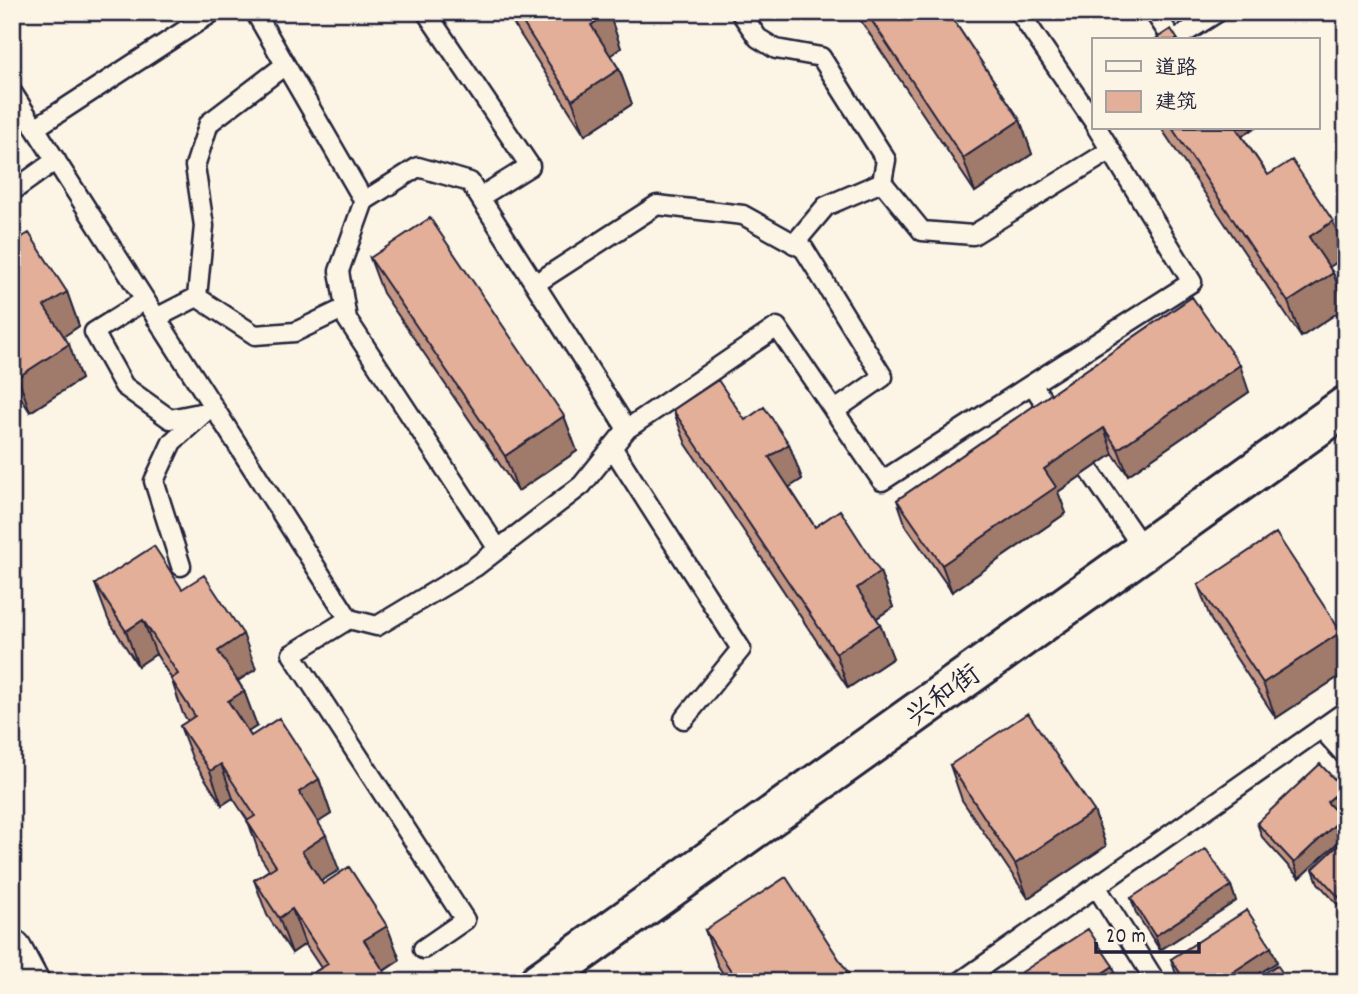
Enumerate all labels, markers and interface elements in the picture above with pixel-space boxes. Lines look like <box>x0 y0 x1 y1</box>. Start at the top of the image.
legend <box>1092 38 1320 130</box>
text: 道路 <box>1155 55 1197 85</box>
text: 建筑 <box>1155 89 1197 119</box>
street label: 兴和街 <box>899 657 991 739</box>
scale bar <box>1096 910 1199 954</box>
text: 20 m <box>1106 923 1146 953</box>

